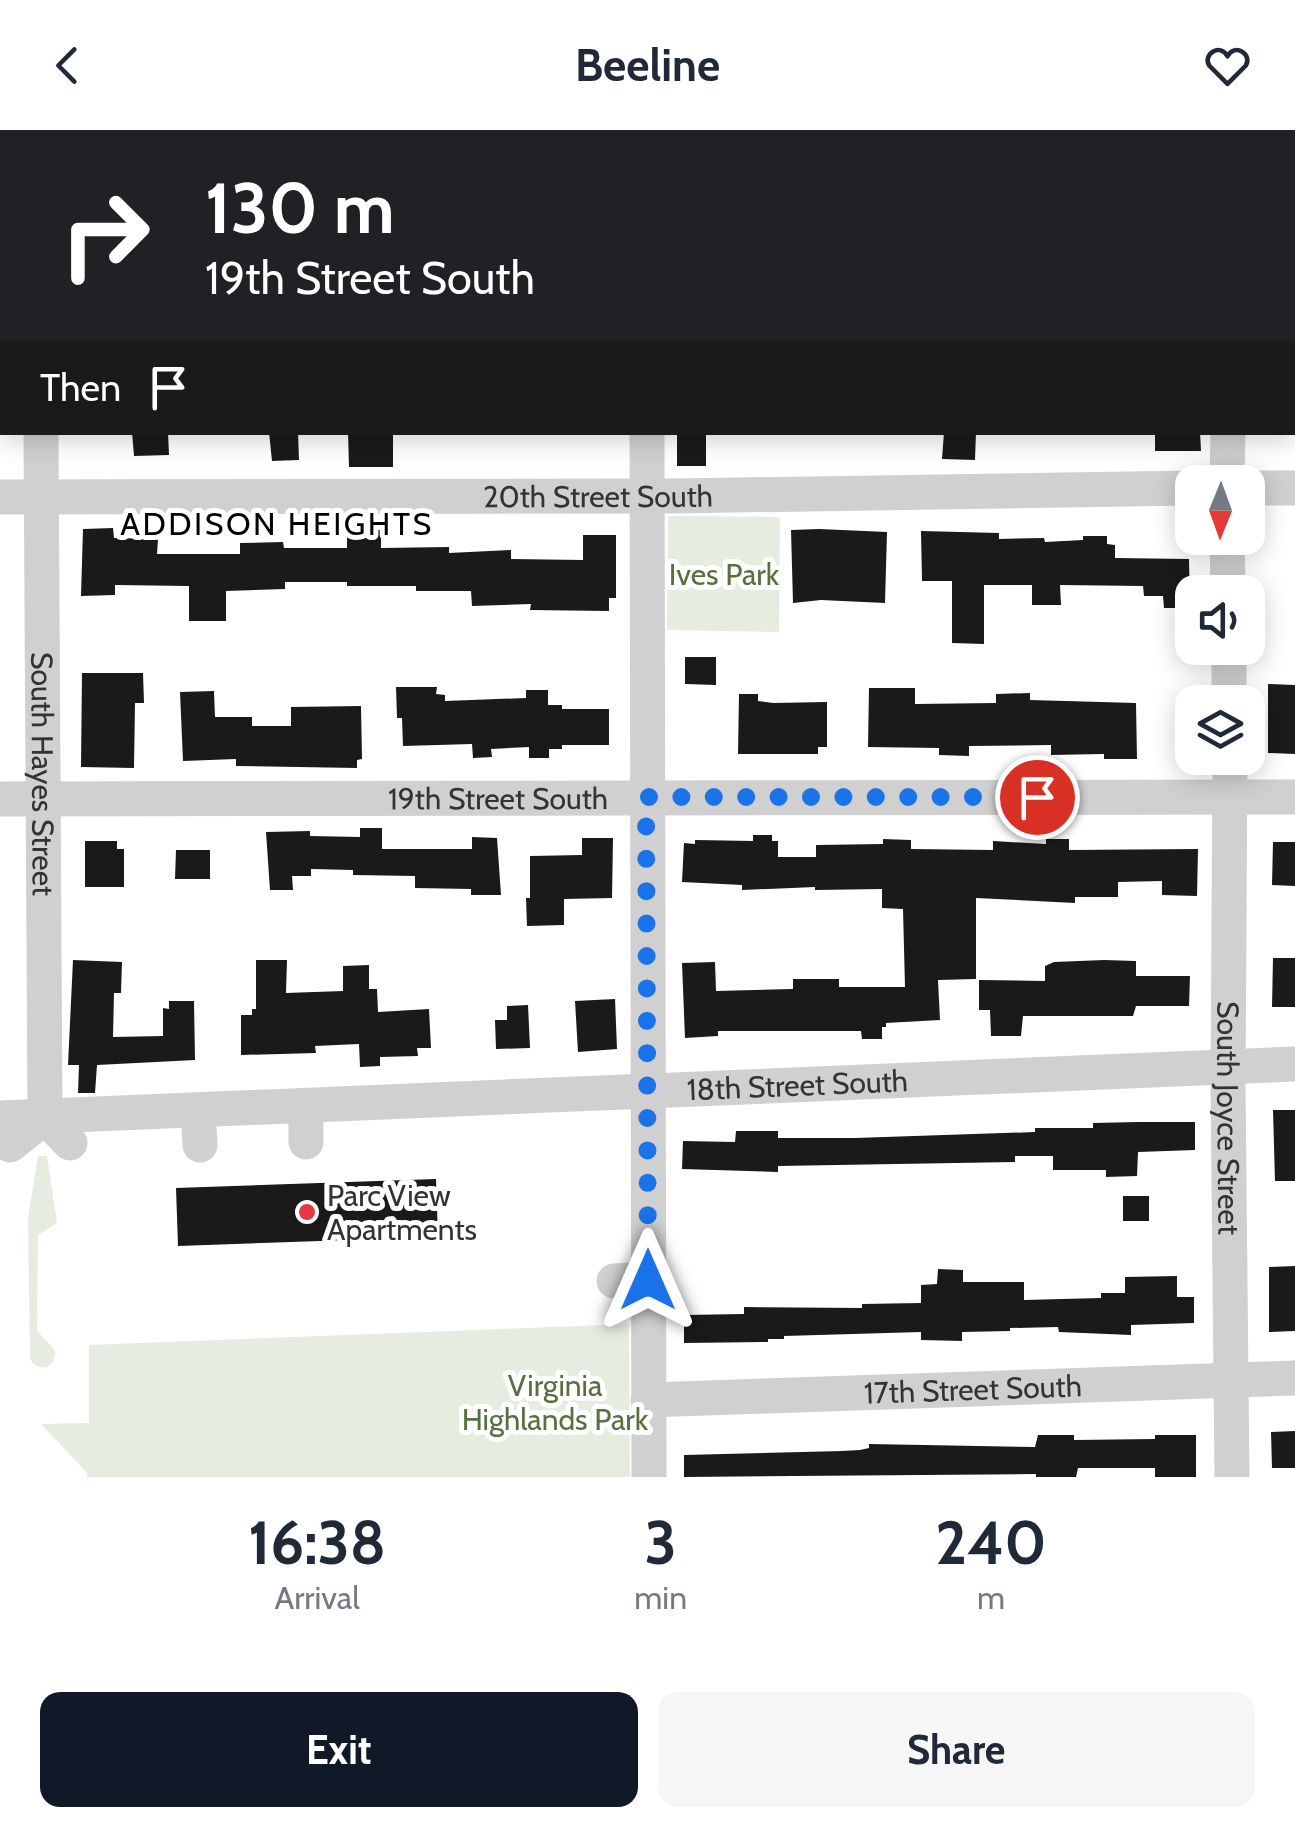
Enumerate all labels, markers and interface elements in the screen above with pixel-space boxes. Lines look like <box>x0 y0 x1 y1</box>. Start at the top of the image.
icon: back <box>40 38 95 93</box>
text: Beeline <box>575 38 720 92</box>
icon: heart <box>1200 38 1255 93</box>
text: 130 m <box>205 165 395 251</box>
icon: right <box>40 170 170 300</box>
text: 19th Street South <box>205 251 535 305</box>
icon: arrive <box>141 360 196 415</box>
text: Then <box>40 364 121 411</box>
north arrow <box>1175 465 1265 555</box>
map controls <box>1175 465 1265 775</box>
street label: 20th Street South <box>483 477 713 515</box>
district label: ADDISON HEIGHTS <box>120 504 434 543</box>
park label: Ives Park <box>669 556 780 593</box>
button: sound <box>1175 575 1265 665</box>
street label: South Hayes Street <box>24 652 62 896</box>
button: layers <box>1175 685 1265 775</box>
pin <box>995 755 1080 840</box>
icon: arrive <box>1010 770 1065 825</box>
street label: 19th Street South <box>388 780 608 817</box>
street label: South Joyce Street <box>1209 1001 1248 1235</box>
street label: 18th Street South <box>686 1062 909 1108</box>
place label: Parc View Apartments <box>327 1177 477 1248</box>
marker: Parc View Apartments <box>296 1201 318 1223</box>
position arrow <box>596 1228 700 1332</box>
park label: Virginia Highlands Park <box>462 1367 649 1438</box>
street label: 17th Street South <box>863 1367 1082 1411</box>
text: 16:38 <box>248 1506 386 1579</box>
text: 3 <box>645 1506 677 1579</box>
text: 240 <box>935 1506 1047 1579</box>
text: Arrival <box>275 1578 360 1617</box>
text: min <box>634 1578 687 1617</box>
text: m <box>977 1578 1005 1617</box>
button: Exit <box>40 1692 638 1807</box>
button: Share <box>658 1692 1255 1807</box>

